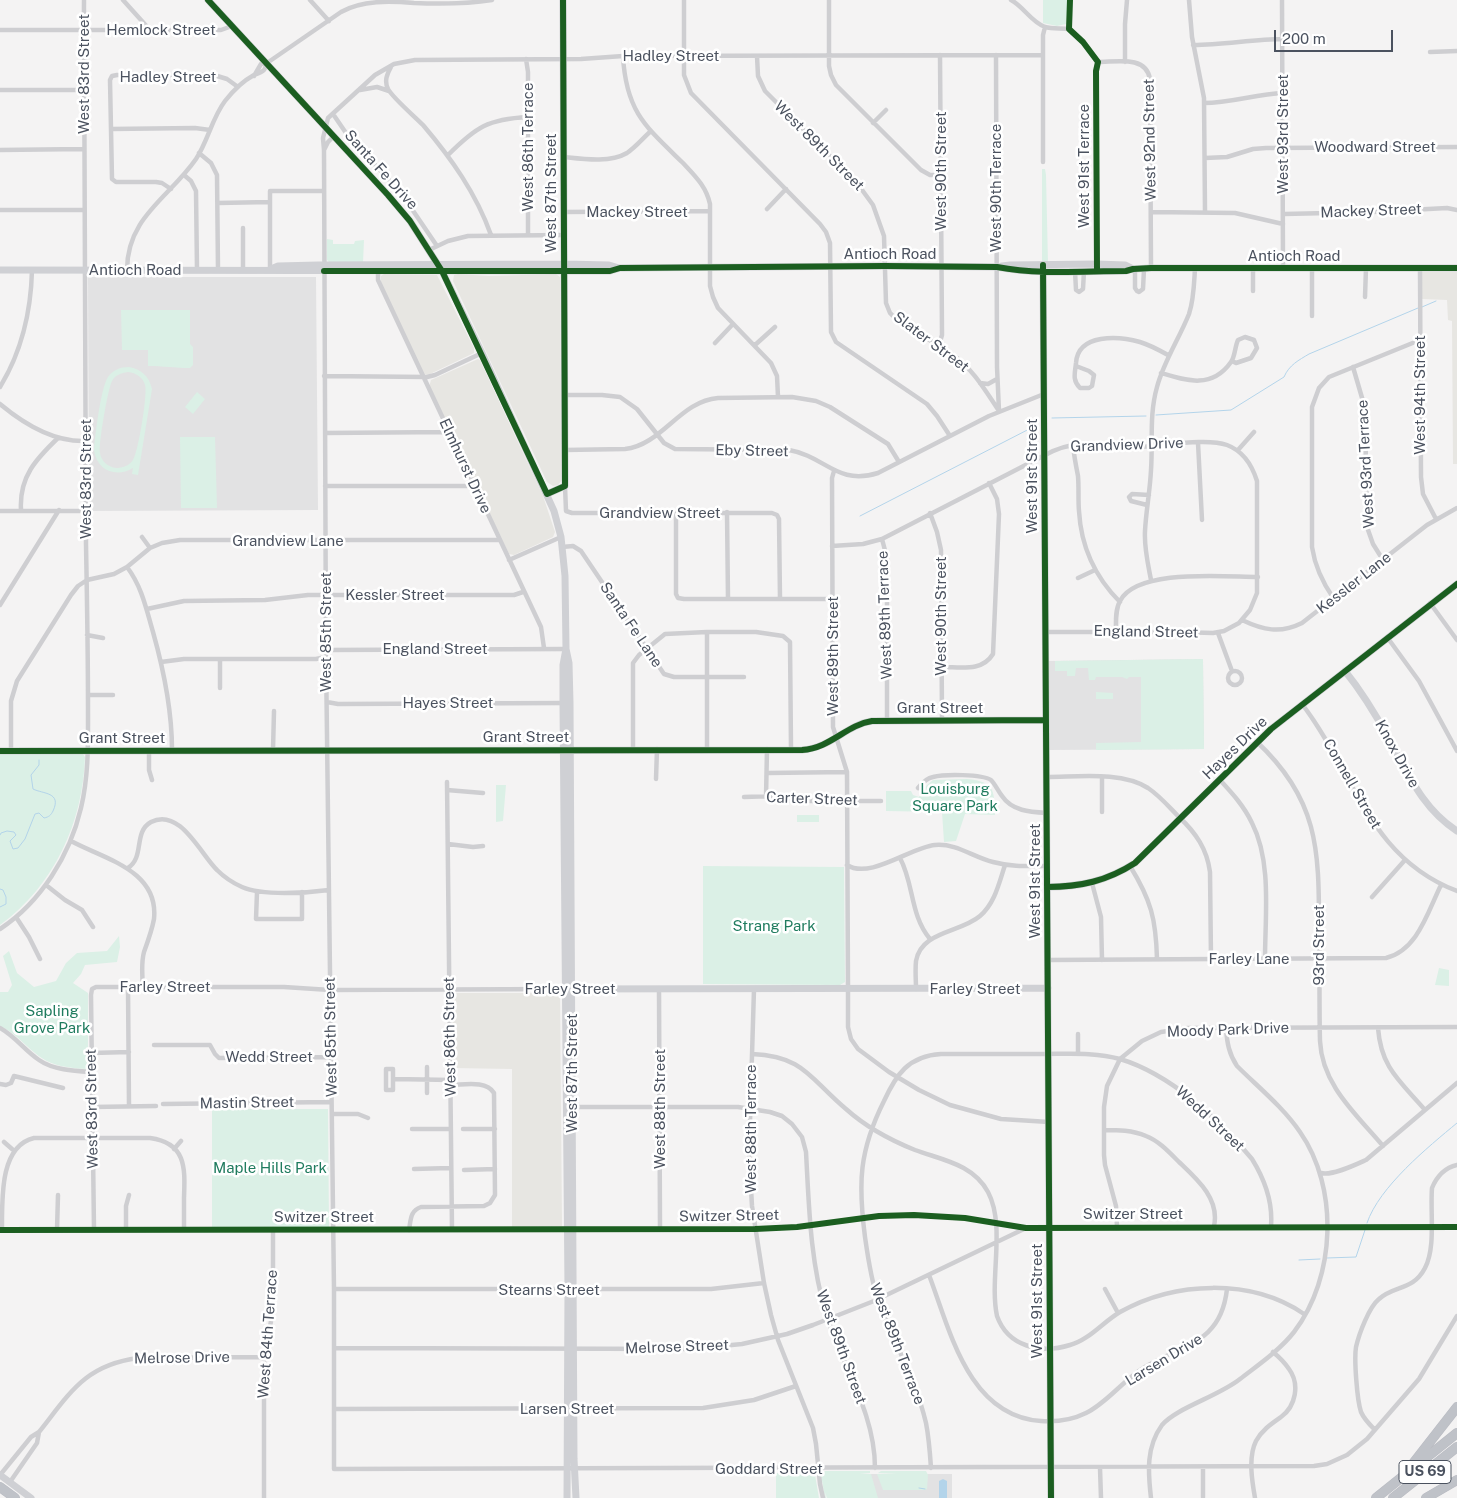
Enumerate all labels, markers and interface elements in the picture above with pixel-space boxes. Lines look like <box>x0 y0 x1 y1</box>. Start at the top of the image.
street label: West 83rd Street <box>75 14 93 134</box>
scale bar <box>1277 20 1396 52</box>
street label: Hemlock Street <box>106 21 216 39</box>
text: 200 m <box>1282 30 1326 47</box>
street label: Hadley Street <box>623 47 719 65</box>
street label: Hadley Street <box>120 68 216 86</box>
street label: West 93rd Street <box>1274 74 1292 194</box>
street label: West 92nd Street <box>1140 79 1160 201</box>
street label: West 86th Terrace <box>519 83 537 211</box>
street label: West 89th Street <box>770 97 868 195</box>
street label: West 91st Terrace <box>1075 104 1093 228</box>
street label: West 90th Street <box>932 111 950 231</box>
street label: West 90th Terrace <box>987 124 1005 252</box>
street label: Santa Fe Drive <box>340 126 422 214</box>
street label: West 87th Street <box>542 133 560 253</box>
street label: Woodward Street <box>1314 138 1436 156</box>
street label: Mackey Street <box>1320 200 1422 222</box>
street label: Mackey Street <box>586 203 688 221</box>
street label: Antioch Road <box>844 245 936 263</box>
street label: Antioch Road <box>1248 247 1340 265</box>
street label: Antioch Road <box>89 261 181 279</box>
street label: Slater Street <box>890 308 972 376</box>
street label: West 94th Street <box>1411 335 1429 455</box>
street label: West 93rd Terrace <box>1354 399 1378 529</box>
street label: Elmhurst Drive <box>435 416 495 516</box>
street label: West 91st Street <box>1023 418 1041 534</box>
street label: West 83rd Street <box>77 419 95 539</box>
street label: Grandview Drive <box>1070 434 1184 456</box>
street label: Eby Street <box>715 441 789 461</box>
street label: Grandview Street <box>599 504 721 522</box>
street label: Grandview Lane <box>232 532 344 550</box>
street label: Kessler Lane <box>1313 548 1395 618</box>
street label: West 89th Terrace <box>874 550 896 680</box>
street label: West 90th Street <box>932 556 950 676</box>
street label: West 85th Street <box>317 572 335 692</box>
street label: Santa Fe Lane <box>596 579 666 671</box>
street label: Kessler Street <box>345 586 445 604</box>
street label: West 89th Street <box>824 596 842 716</box>
street label: England Street <box>1093 622 1199 642</box>
street label: England Street <box>383 640 487 658</box>
street label: Hayes Street <box>403 694 493 712</box>
street label: Grant Street <box>897 699 983 717</box>
street label: Hayes Drive <box>1199 713 1271 783</box>
street label: Knox Drive <box>1371 717 1423 791</box>
street label: Grant Street <box>483 728 569 746</box>
street label: Grant Street <box>79 729 165 747</box>
street label: Connell Street <box>1319 736 1385 832</box>
park label: Louisburg Square Park <box>912 780 998 815</box>
street label: Carter Street <box>766 788 858 810</box>
street label: West 91st Street <box>1026 823 1044 939</box>
street label: 93rd Street <box>1310 905 1328 985</box>
park label: Strang Park <box>732 917 816 935</box>
street label: Farley Lane <box>1208 950 1290 968</box>
street label: West 85th Street <box>321 977 341 1097</box>
street label: West 86th Street <box>440 977 460 1097</box>
street label: Farley Street <box>120 978 210 996</box>
street label: Farley Street <box>525 980 615 998</box>
street label: Farley Street <box>930 980 1020 998</box>
park label: Sapling Grove Park <box>14 1002 90 1037</box>
street label: West 87th Street <box>563 1013 581 1133</box>
street label: Moody Park Drive <box>1167 1019 1289 1041</box>
street label: Wedd Street <box>225 1048 313 1066</box>
street label: West 83rd Street <box>82 1049 102 1169</box>
street label: West 88th Street <box>651 1049 669 1169</box>
street label: West 88th Terrace <box>742 1064 760 1194</box>
street label: Wedd Street <box>1172 1083 1248 1155</box>
street label: Mastin Street <box>200 1093 294 1113</box>
park label: Maple Hills Park <box>213 1159 327 1177</box>
street label: Switzer Street <box>1083 1205 1183 1223</box>
street label: Switzer Street <box>679 1206 779 1226</box>
street label: Switzer Street <box>274 1208 374 1226</box>
street label: West 91st Street <box>1028 1243 1046 1359</box>
street label: West 84th Terrace <box>255 1269 281 1399</box>
street label: Stearns Street <box>498 1281 600 1299</box>
street label: West 89th Terrace <box>866 1281 928 1407</box>
street label: West 89th Street <box>812 1288 870 1406</box>
street label: Larsen Drive <box>1122 1330 1206 1390</box>
street label: Melrose Street <box>625 1336 729 1358</box>
street label: Melrose Drive <box>134 1348 230 1368</box>
street label: Larsen Street <box>520 1400 614 1418</box>
street label: Goddard Street <box>715 1460 823 1478</box>
road number: US 69 <box>1399 1460 1451 1484</box>

